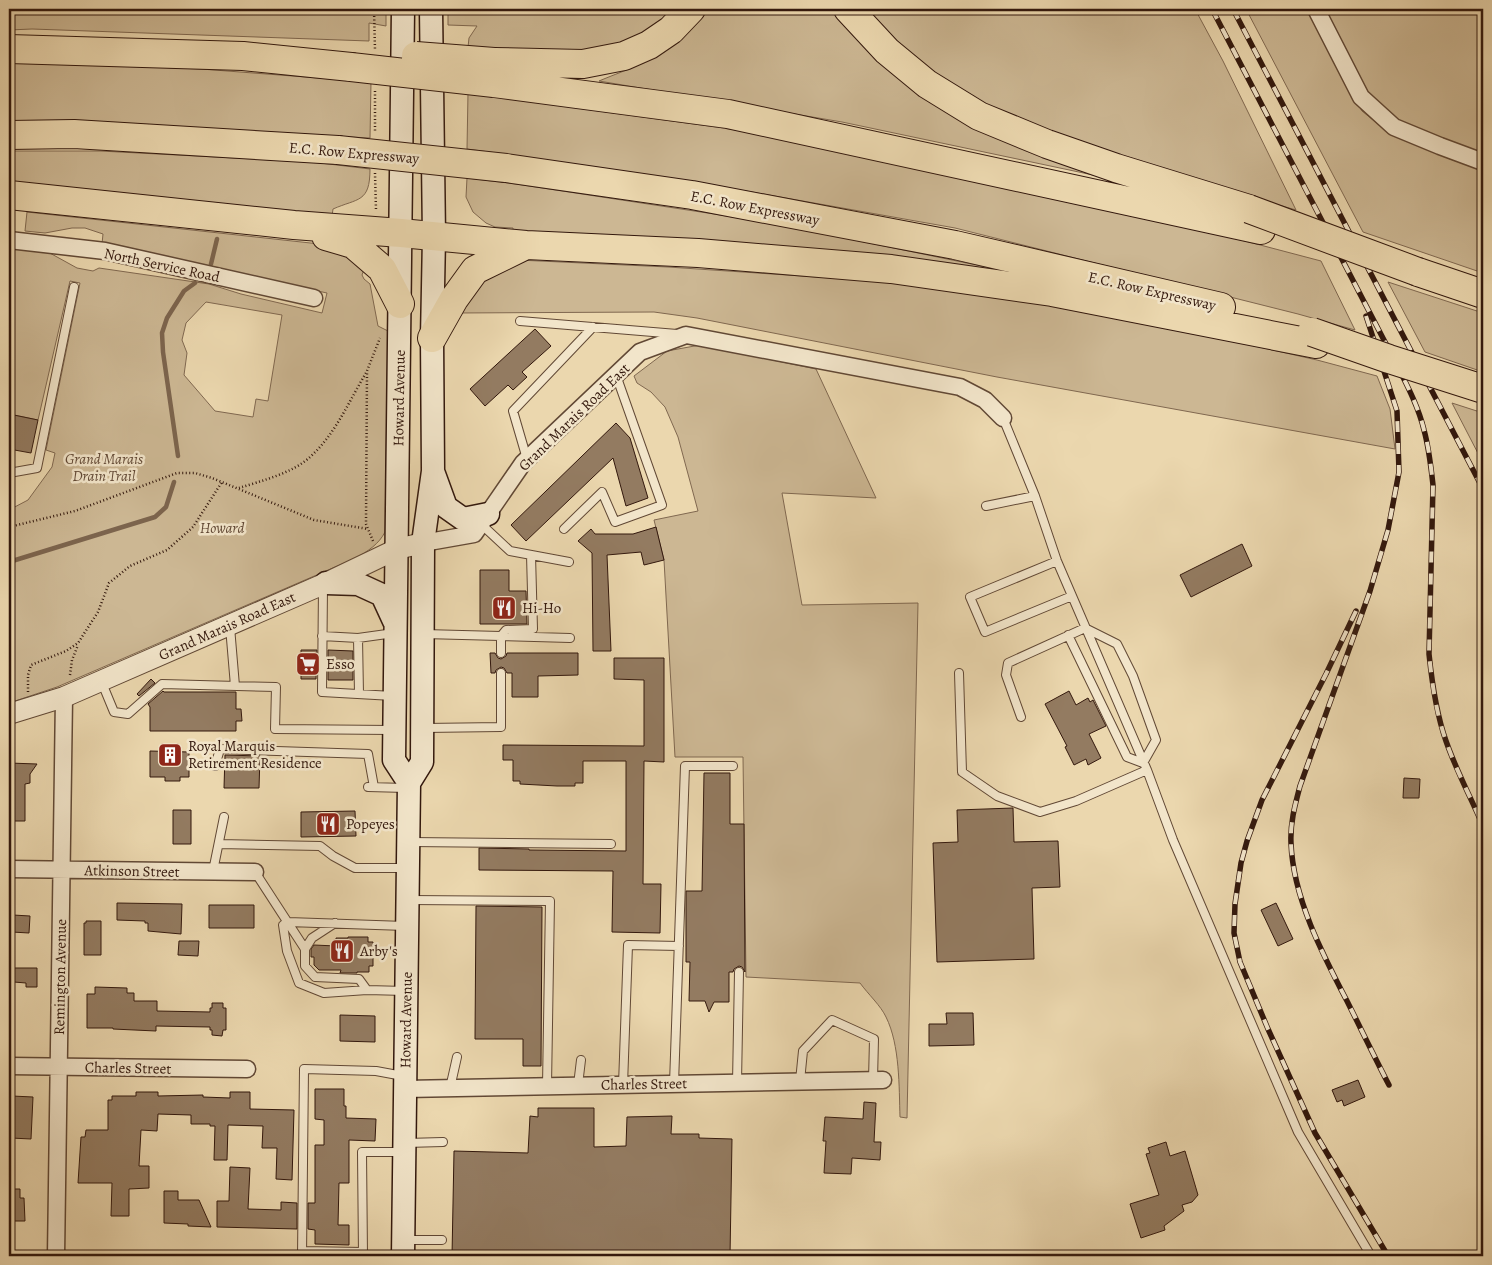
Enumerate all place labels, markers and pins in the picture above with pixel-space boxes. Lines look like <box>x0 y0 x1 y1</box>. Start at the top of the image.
restaurant icon: Hi-Ho <box>491 595 517 621</box>
place label: Hi-Ho <box>522 598 561 618</box>
supermarket icon: Esso <box>295 651 321 677</box>
place label: Esso <box>326 654 354 674</box>
place label: Royal Marquis Retirement Residence <box>188 736 322 773</box>
building icon: Royal Marquis Retirement Residence <box>157 742 183 768</box>
restaurant icon: Popeyes <box>315 811 341 837</box>
place label: Popeyes <box>346 814 395 834</box>
restaurant icon: Arby's <box>329 938 355 964</box>
place label: Arby's <box>359 941 398 961</box>

